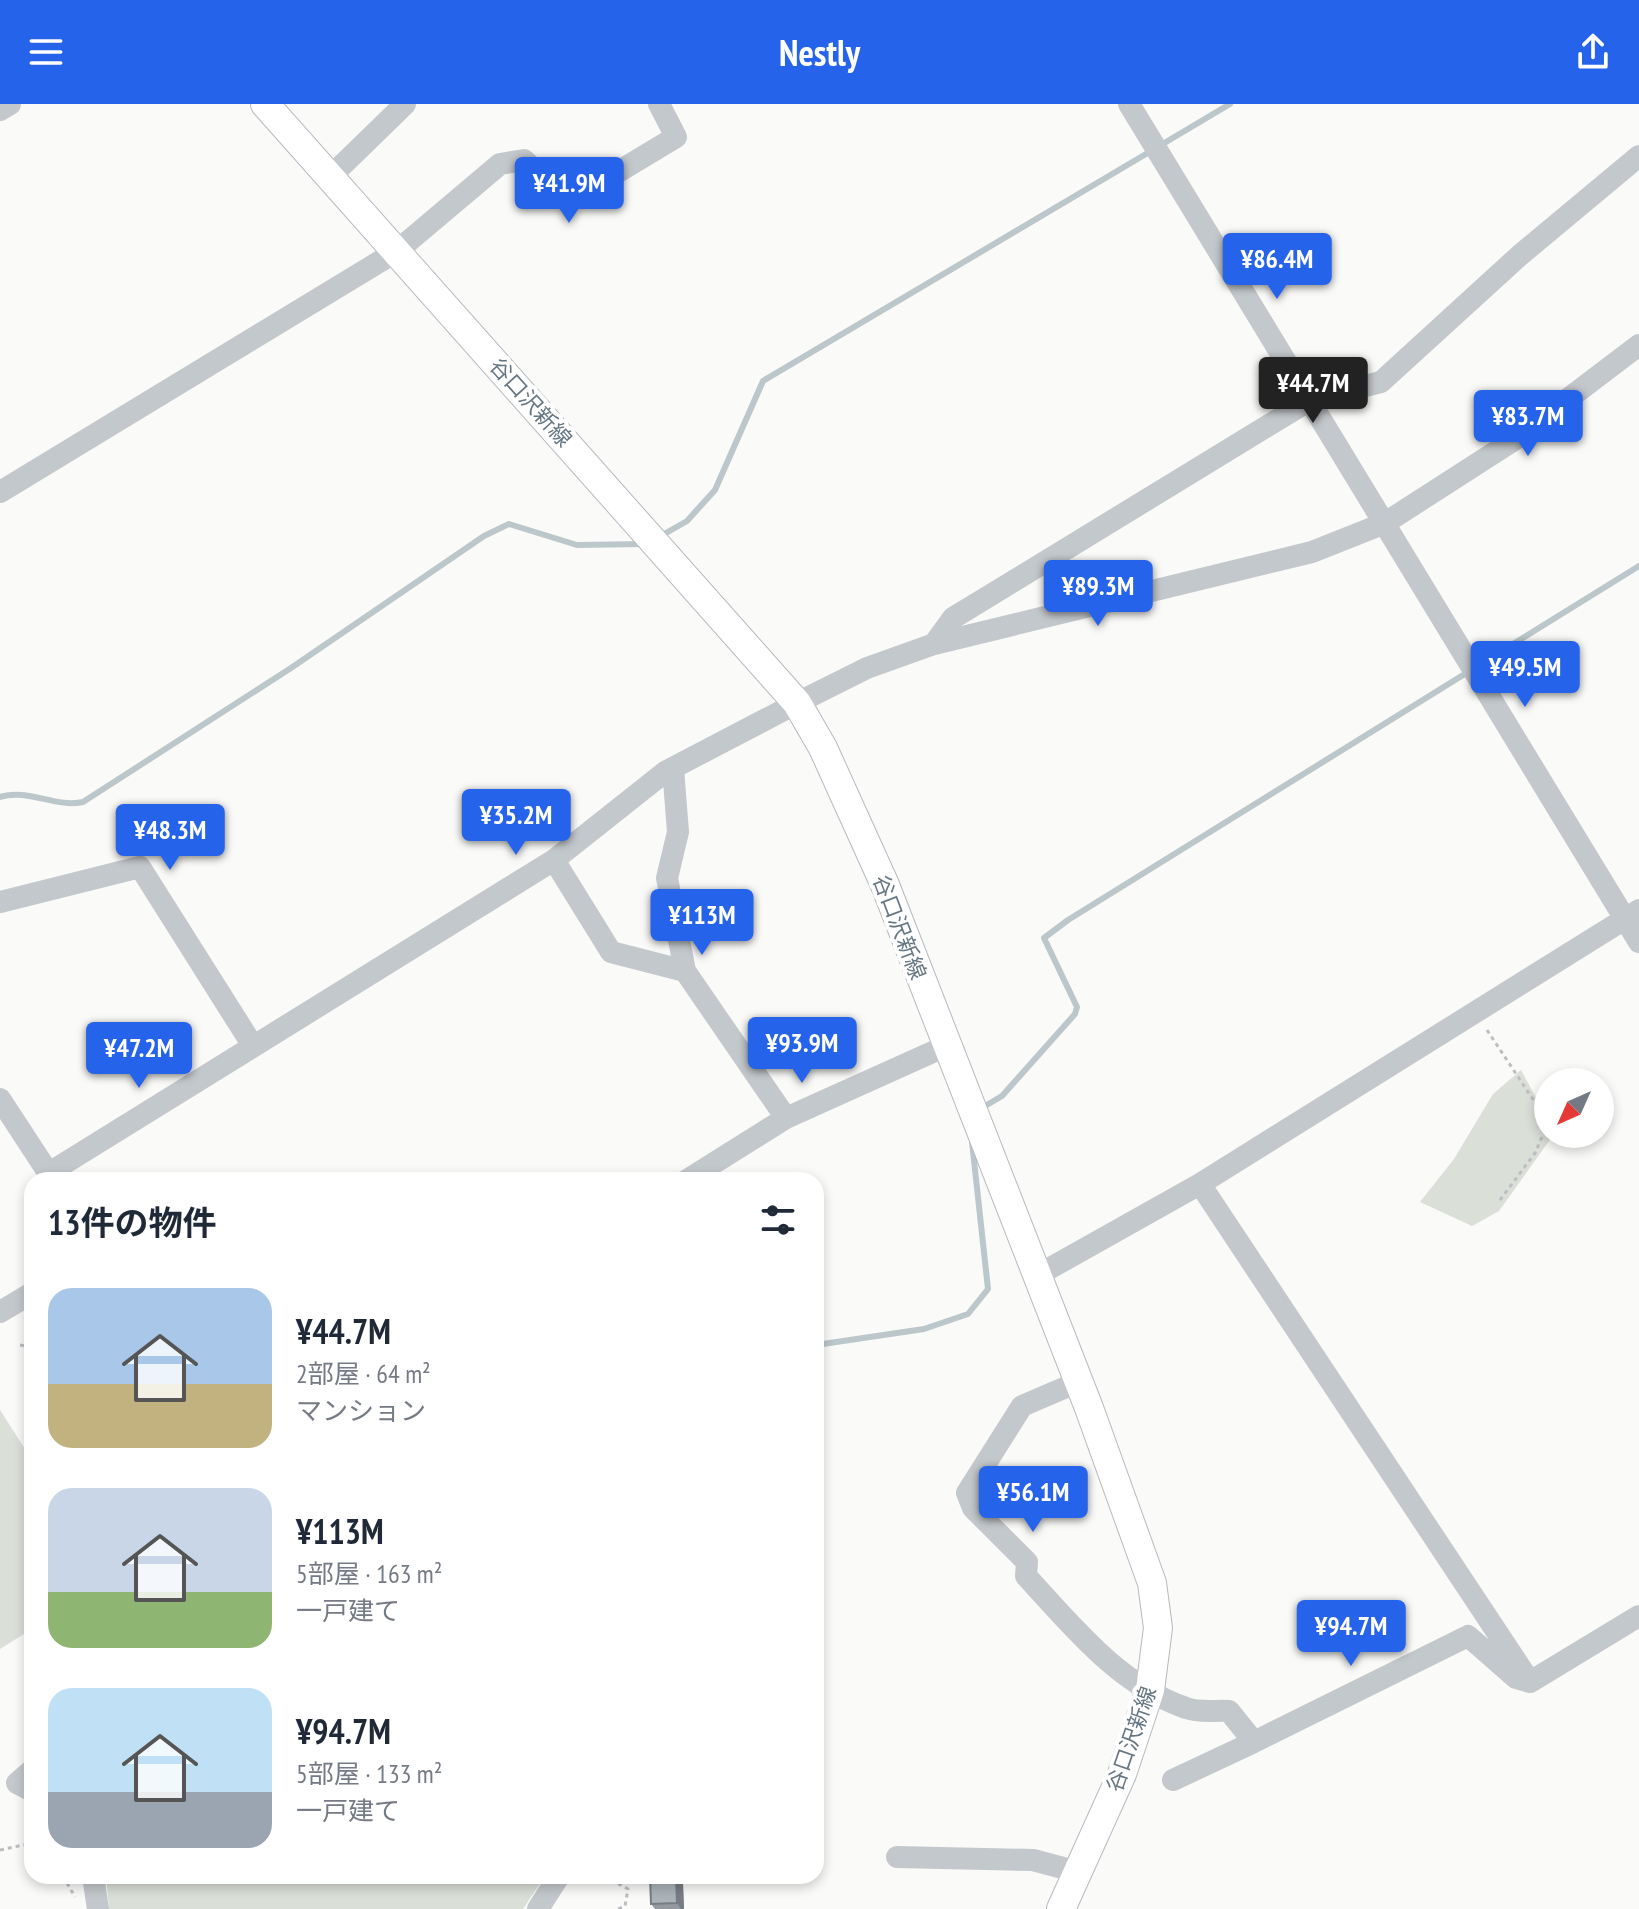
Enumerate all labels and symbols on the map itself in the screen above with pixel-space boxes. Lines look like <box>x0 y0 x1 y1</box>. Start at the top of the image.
pin: ¥41.9M <box>504 157 634 225</box>
pin: ¥86.4M <box>1212 233 1342 301</box>
street label: 谷口沢新線 <box>484 352 578 452</box>
pin: ¥44.7M <box>1248 357 1378 425</box>
pin: ¥83.7M <box>1463 390 1593 458</box>
pin: ¥89.3M <box>1033 560 1163 628</box>
pin: ¥49.5M <box>1460 641 1590 709</box>
pin: ¥35.2M <box>451 789 581 857</box>
pin: ¥48.3M <box>105 804 235 872</box>
street label: 谷口沢新線 <box>867 871 933 983</box>
pin: ¥113M <box>646 889 758 957</box>
pin: ¥93.9M <box>737 1017 867 1085</box>
pin: ¥47.2M <box>74 1022 204 1090</box>
north arrow <box>1534 1068 1614 1148</box>
pin: ¥56.1M <box>968 1466 1098 1534</box>
pin: ¥94.7M <box>1286 1600 1416 1668</box>
street label: 谷口沢新線 <box>1100 1682 1162 1796</box>

